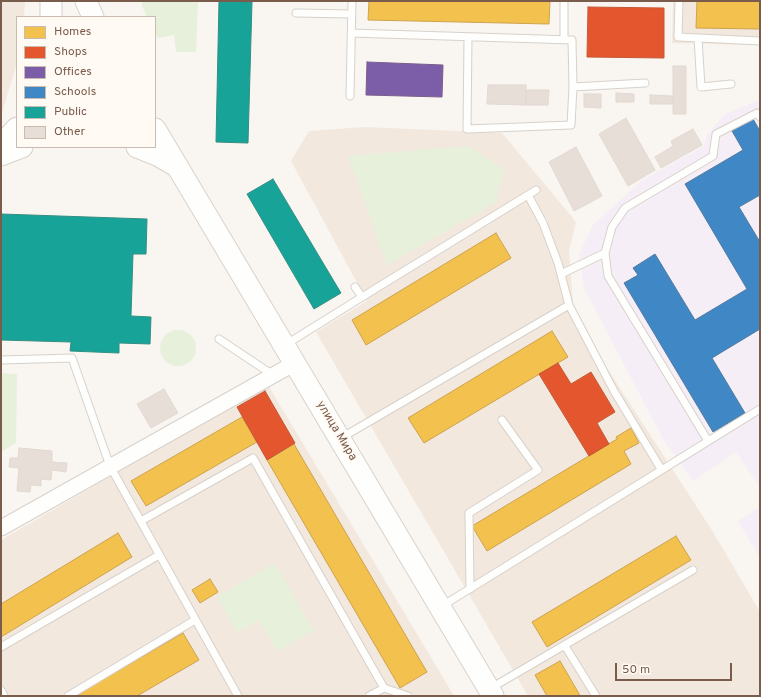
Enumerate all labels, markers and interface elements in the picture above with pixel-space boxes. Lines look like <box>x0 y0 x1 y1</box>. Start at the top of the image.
legend <box>16 16 156 148</box>
text: Homes <box>54 24 91 40</box>
text: Shops <box>54 44 87 60</box>
text: Offices <box>54 64 92 80</box>
text: Schools <box>54 84 96 100</box>
text: Public <box>54 104 87 120</box>
text: Other <box>54 124 85 140</box>
street label: улица Мира <box>313 398 359 464</box>
scale bar <box>617 655 734 681</box>
text: 50 m <box>622 662 650 678</box>

